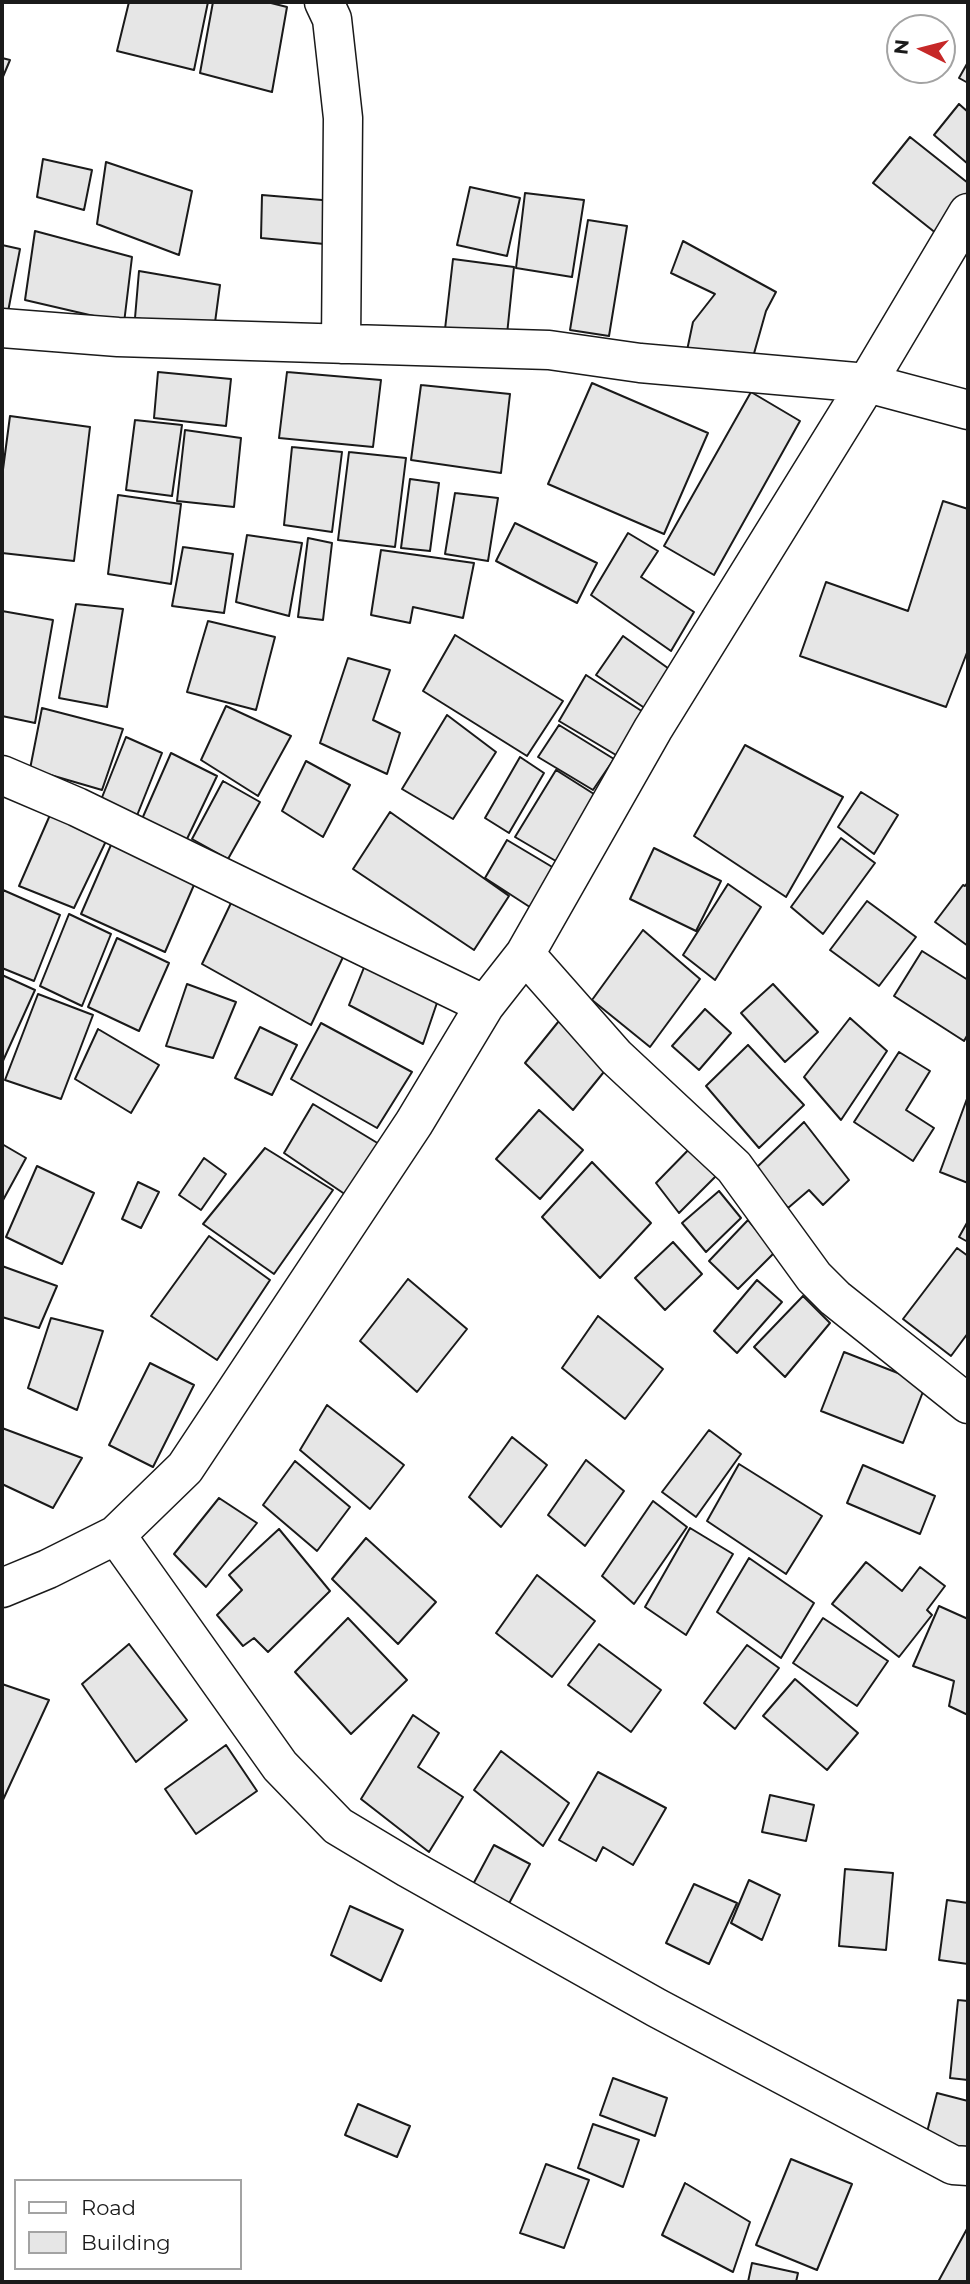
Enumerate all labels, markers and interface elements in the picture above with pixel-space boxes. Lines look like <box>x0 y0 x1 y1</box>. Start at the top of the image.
north arrow <box>886 14 956 84</box>
text: N <box>889 38 914 56</box>
legend <box>14 2179 242 2270</box>
text: Road <box>81 2195 136 2220</box>
text: Building <box>81 2230 171 2255</box>

